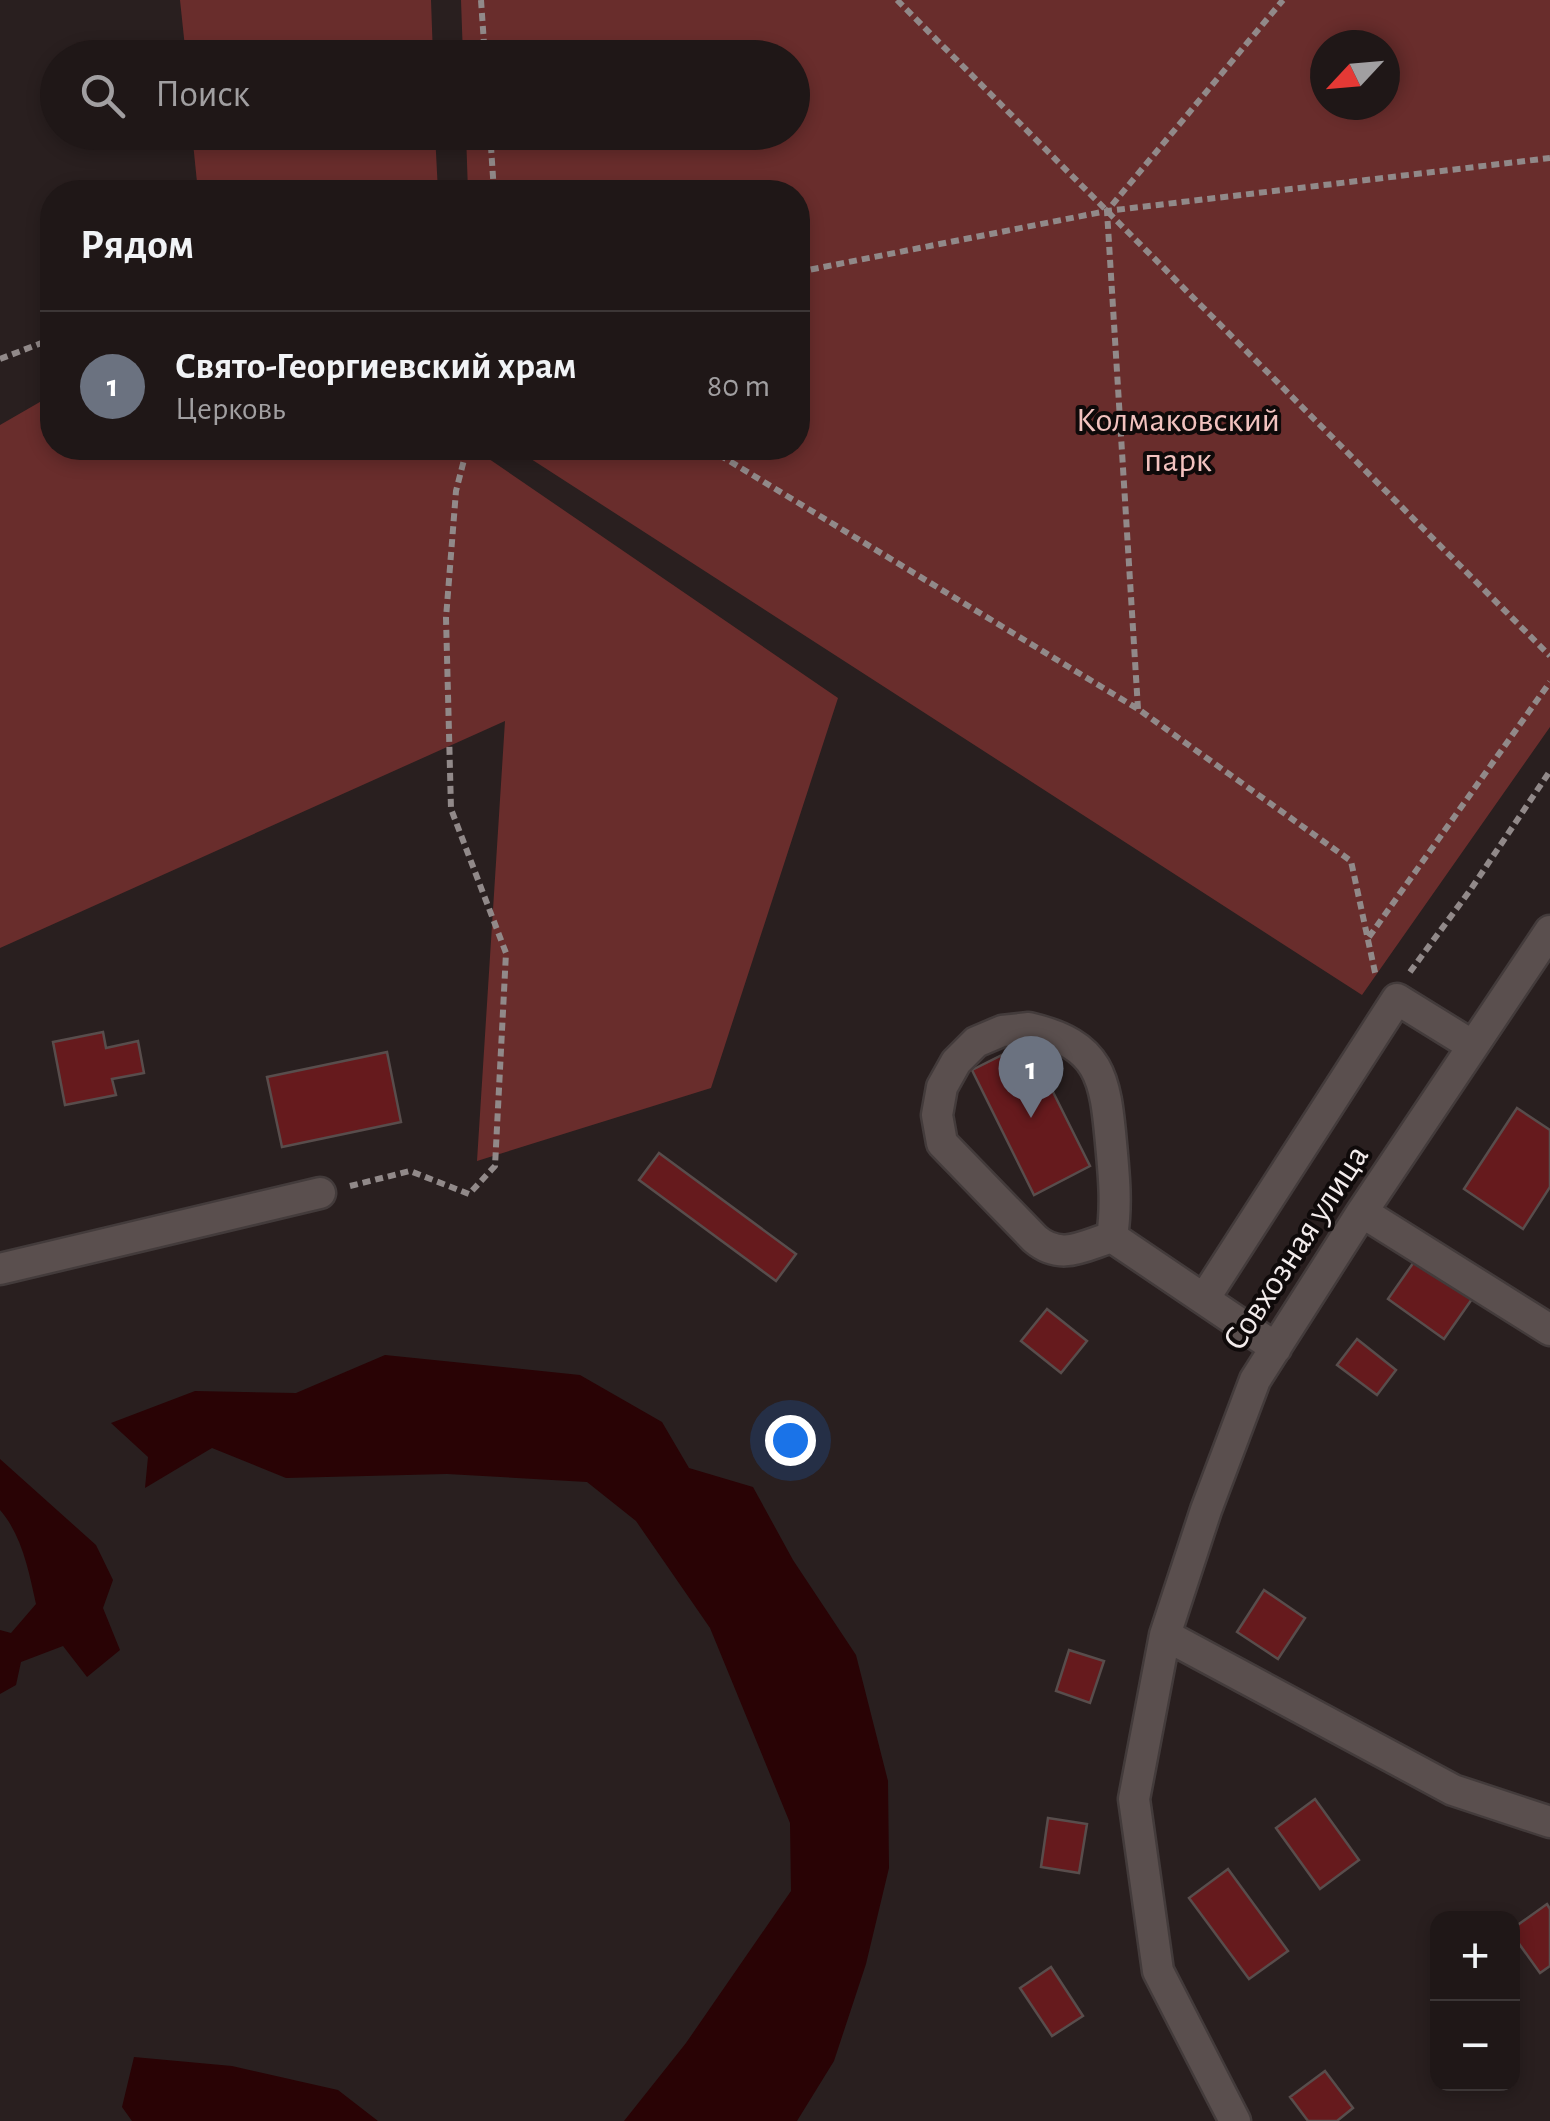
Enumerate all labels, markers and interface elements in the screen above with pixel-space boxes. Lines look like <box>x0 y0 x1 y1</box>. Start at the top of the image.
north arrow <box>1310 30 1400 120</box>
search box <box>40 40 810 150</box>
icon: search <box>75 68 130 123</box>
text: Поиск <box>155 76 250 114</box>
text: Рядом <box>80 224 194 266</box>
text: Свято-Георгиевский храм <box>175 348 577 386</box>
text: 1 <box>107 370 118 402</box>
text: 80 m <box>707 370 770 402</box>
text: Церковь <box>175 393 285 425</box>
park label: Колмаковский парк <box>1076 403 1280 478</box>
pin: 1 <box>998 1036 1064 1118</box>
street label: Совхозная улица <box>1217 1139 1375 1357</box>
your location <box>765 1415 816 1466</box>
map controls <box>1430 1911 1520 2091</box>
button: + <box>1430 1911 1520 2001</box>
button: − <box>1430 2001 1520 2091</box>

